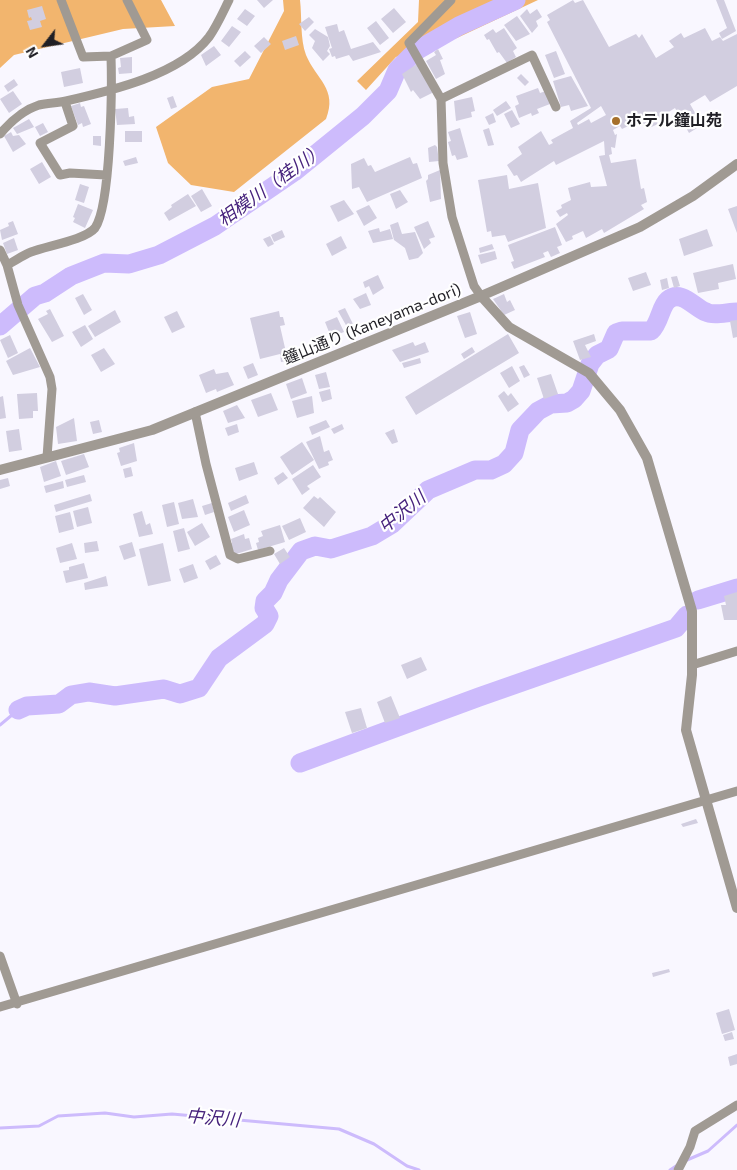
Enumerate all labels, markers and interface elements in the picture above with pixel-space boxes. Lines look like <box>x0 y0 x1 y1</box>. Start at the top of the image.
north arrow <box>20 20 70 70</box>
text: N <box>22 44 41 61</box>
place label: ホテル鐘山苑 <box>626 111 722 131</box>
marker: ホテル鐘山苑 <box>610 115 622 127</box>
water label: 相模川（桂川） <box>214 139 328 231</box>
street label: 鐘山通り (Kaneyama-dori) <box>280 279 464 369</box>
water label: 中沢川 <box>374 487 430 537</box>
water label: 中沢川 <box>185 1105 241 1131</box>

